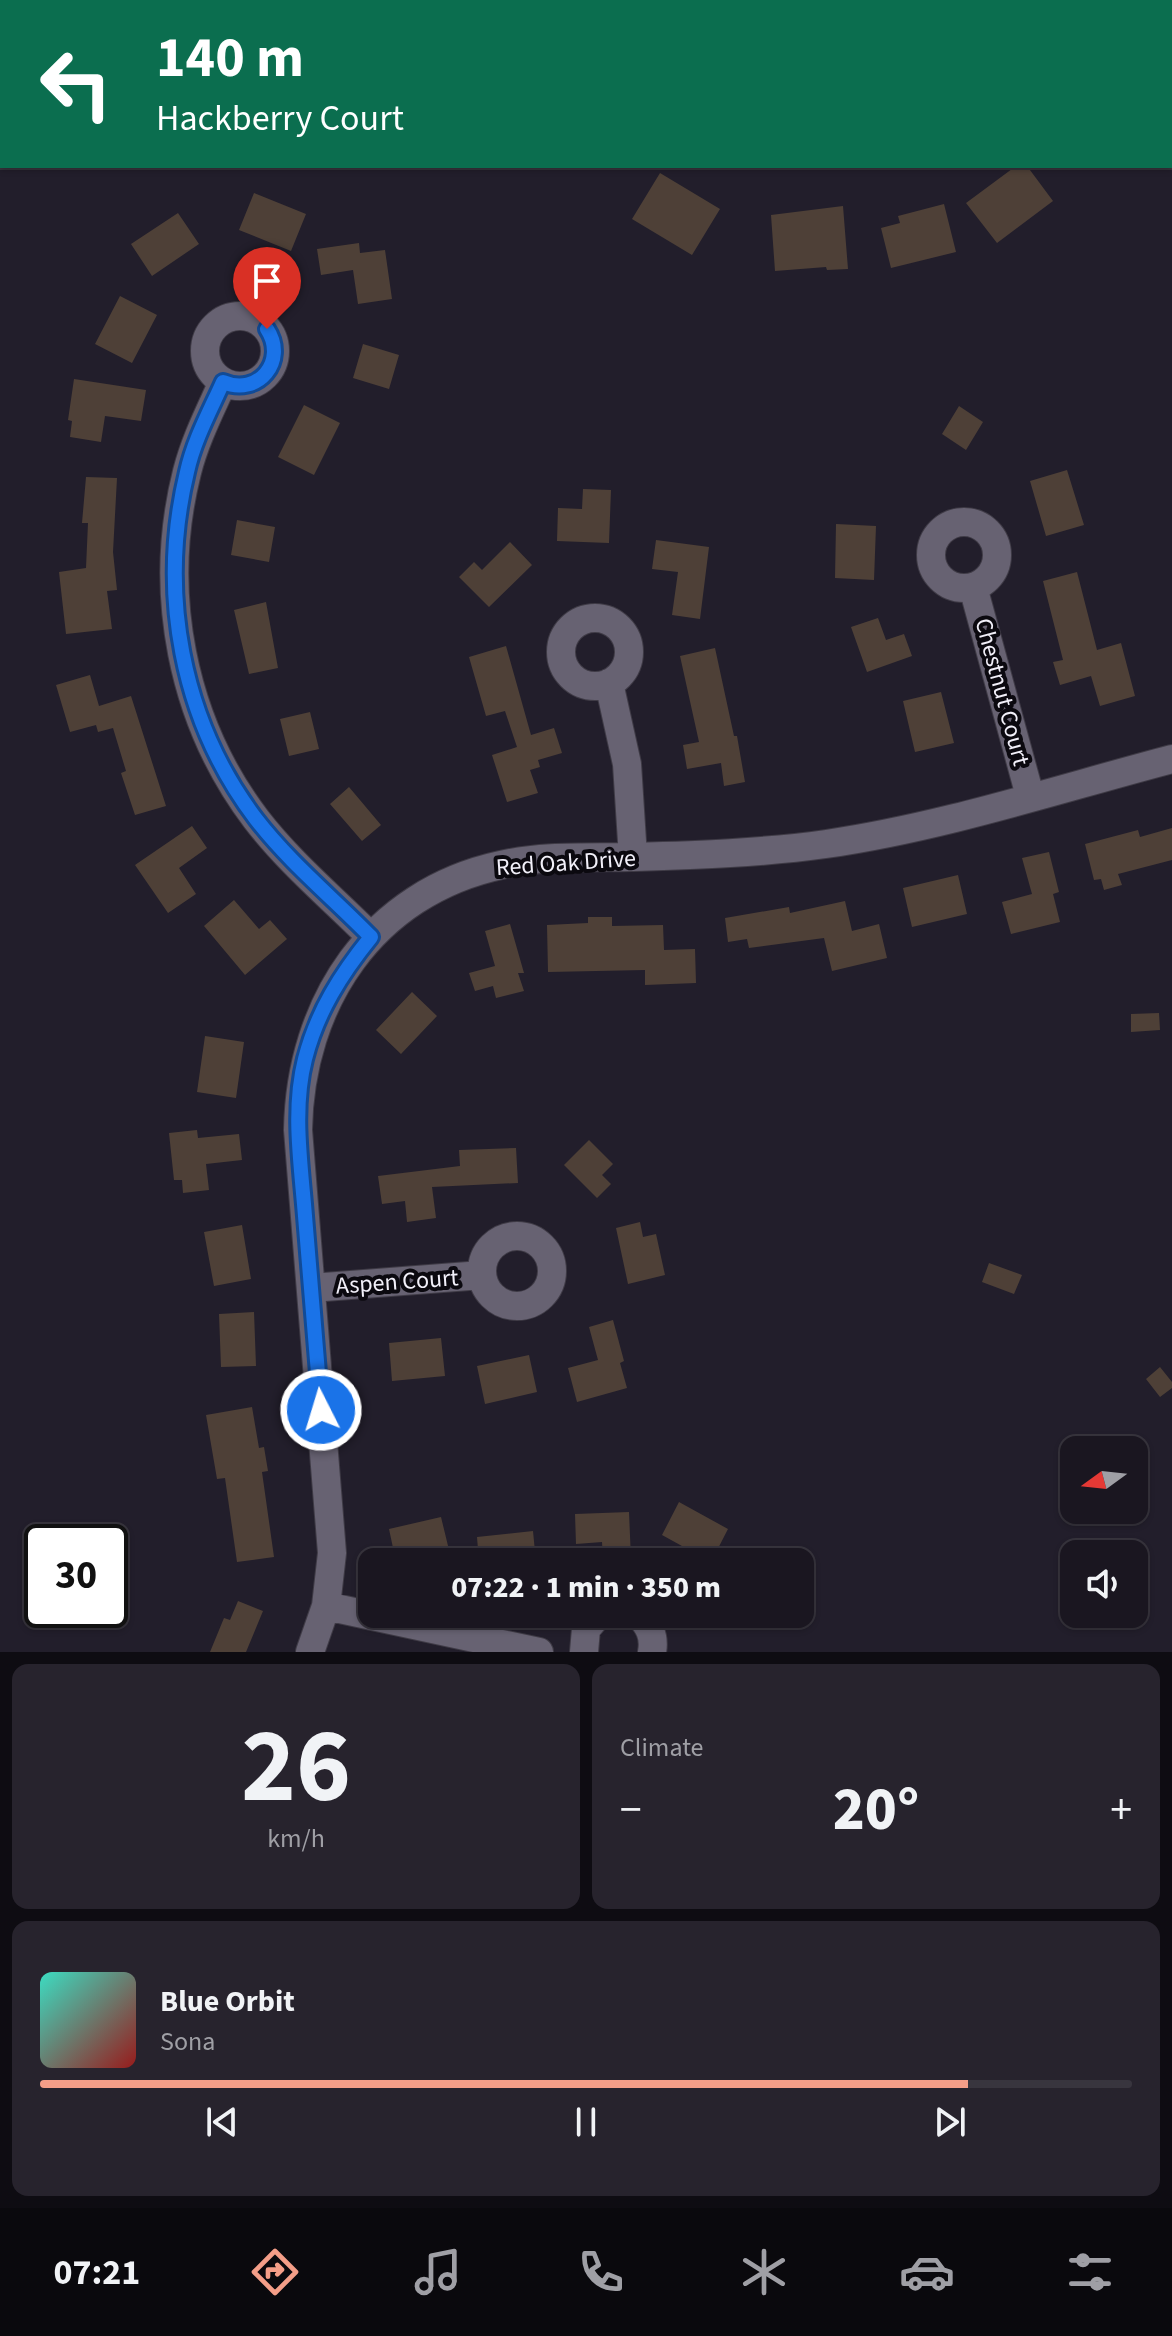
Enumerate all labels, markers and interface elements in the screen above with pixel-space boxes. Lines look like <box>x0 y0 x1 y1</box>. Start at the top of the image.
text: 140 m <box>156 19 304 98</box>
icon: left <box>24 32 128 136</box>
text: Hackberry Court <box>156 93 404 144</box>
pin <box>233 247 301 329</box>
icon: arrive <box>245 259 289 303</box>
street label: Chestnut Court <box>965 614 1039 770</box>
street label: Red Oak Drive <box>495 841 637 885</box>
street label: Aspen Court <box>334 1260 460 1304</box>
position arrow <box>279 1368 363 1452</box>
north arrow <box>1060 1436 1148 1524</box>
map controls <box>1060 1436 1148 1628</box>
speed limit sign: 30 <box>24 1524 128 1628</box>
button: sound <box>1060 1540 1148 1628</box>
text: 07:22 · 1 min · 350 m <box>451 1566 721 1609</box>
text: 26 <box>241 1694 351 1842</box>
text: Climate <box>620 1729 704 1766</box>
text: 20° <box>833 1768 919 1853</box>
text: − <box>620 1779 642 1842</box>
text: + <box>1110 1779 1132 1842</box>
text: km/h <box>267 1820 325 1857</box>
text: Blue Orbit <box>160 1980 295 2023</box>
text: Sona <box>160 2023 215 2060</box>
icon: previous <box>200 2100 244 2144</box>
icon: pause <box>564 2100 608 2144</box>
icon: next <box>928 2100 972 2144</box>
icon: directions <box>247 2244 303 2300</box>
icon: music <box>410 2244 466 2300</box>
icon: phone <box>573 2244 629 2300</box>
icon: climate <box>736 2244 792 2300</box>
icon: car <box>899 2244 955 2300</box>
icon: filters <box>1062 2244 1118 2300</box>
text: 07:21 <box>54 2247 140 2298</box>

